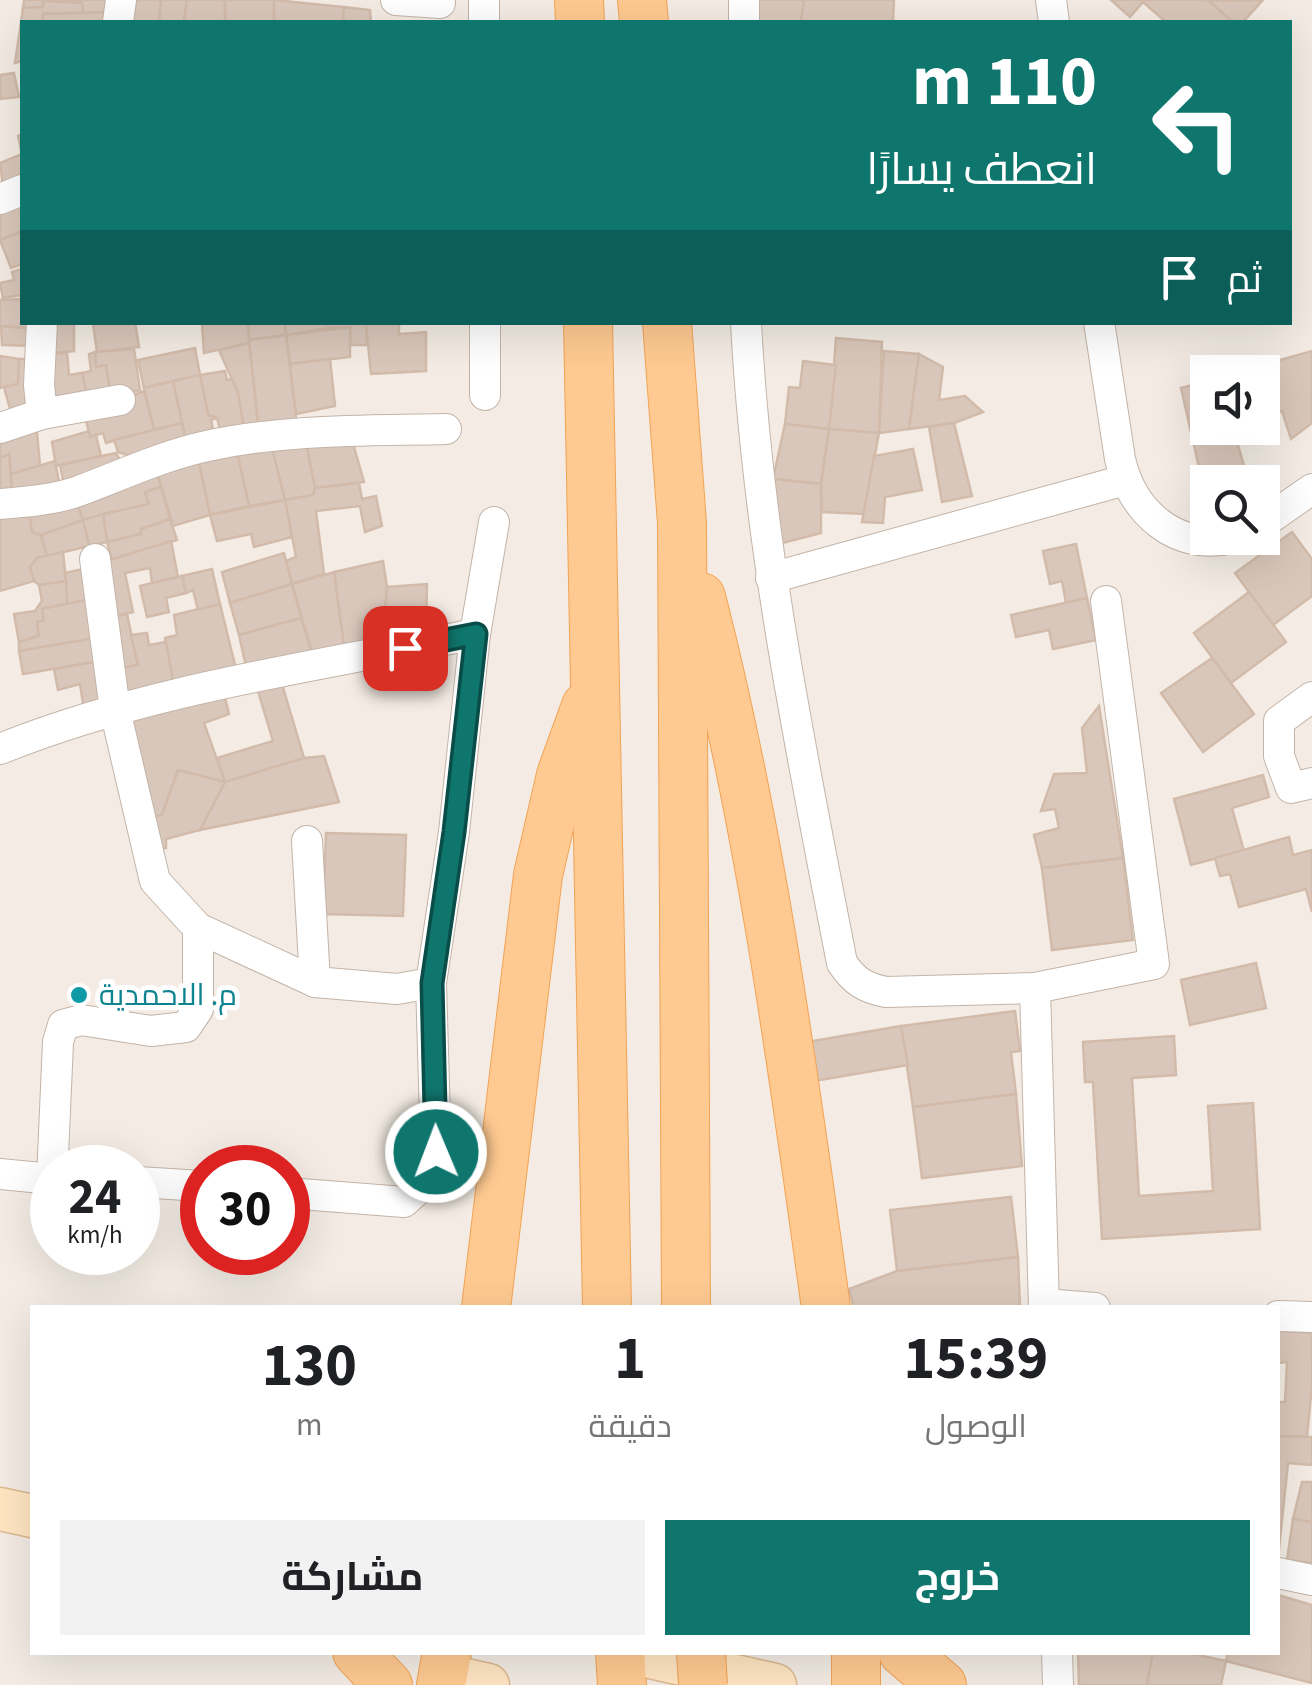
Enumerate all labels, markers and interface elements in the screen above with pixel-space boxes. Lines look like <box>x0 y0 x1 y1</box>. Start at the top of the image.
text: 110 m <box>912 32 1097 132</box>
icon: left <box>1132 60 1262 190</box>
text: انعطف يسارًا <box>866 138 1097 202</box>
icon: arrive <box>1152 250 1207 305</box>
text: ثم <box>1227 253 1262 307</box>
map controls <box>1190 355 1280 555</box>
button: sound <box>1190 355 1280 445</box>
button: search <box>1190 465 1280 555</box>
pin <box>363 606 448 691</box>
icon: arrive <box>378 621 433 676</box>
place label: م. الاحمدية <box>99 974 237 1017</box>
marker: م. الاحمدية <box>68 984 90 1006</box>
position arrow <box>384 1100 488 1204</box>
speed limit sign: 30 <box>180 1145 310 1275</box>
text: 24 <box>69 1162 121 1233</box>
text: km/h <box>67 1217 123 1253</box>
text: 1 <box>614 1317 646 1402</box>
text: 15:39 <box>904 1317 1048 1402</box>
text: 130 <box>262 1324 357 1409</box>
text: m <box>296 1402 323 1448</box>
text: دقيقة <box>589 1404 672 1450</box>
text: الوصول <box>925 1404 1027 1450</box>
button: مشاركة <box>60 1520 645 1635</box>
button: خروج <box>665 1520 1250 1635</box>

